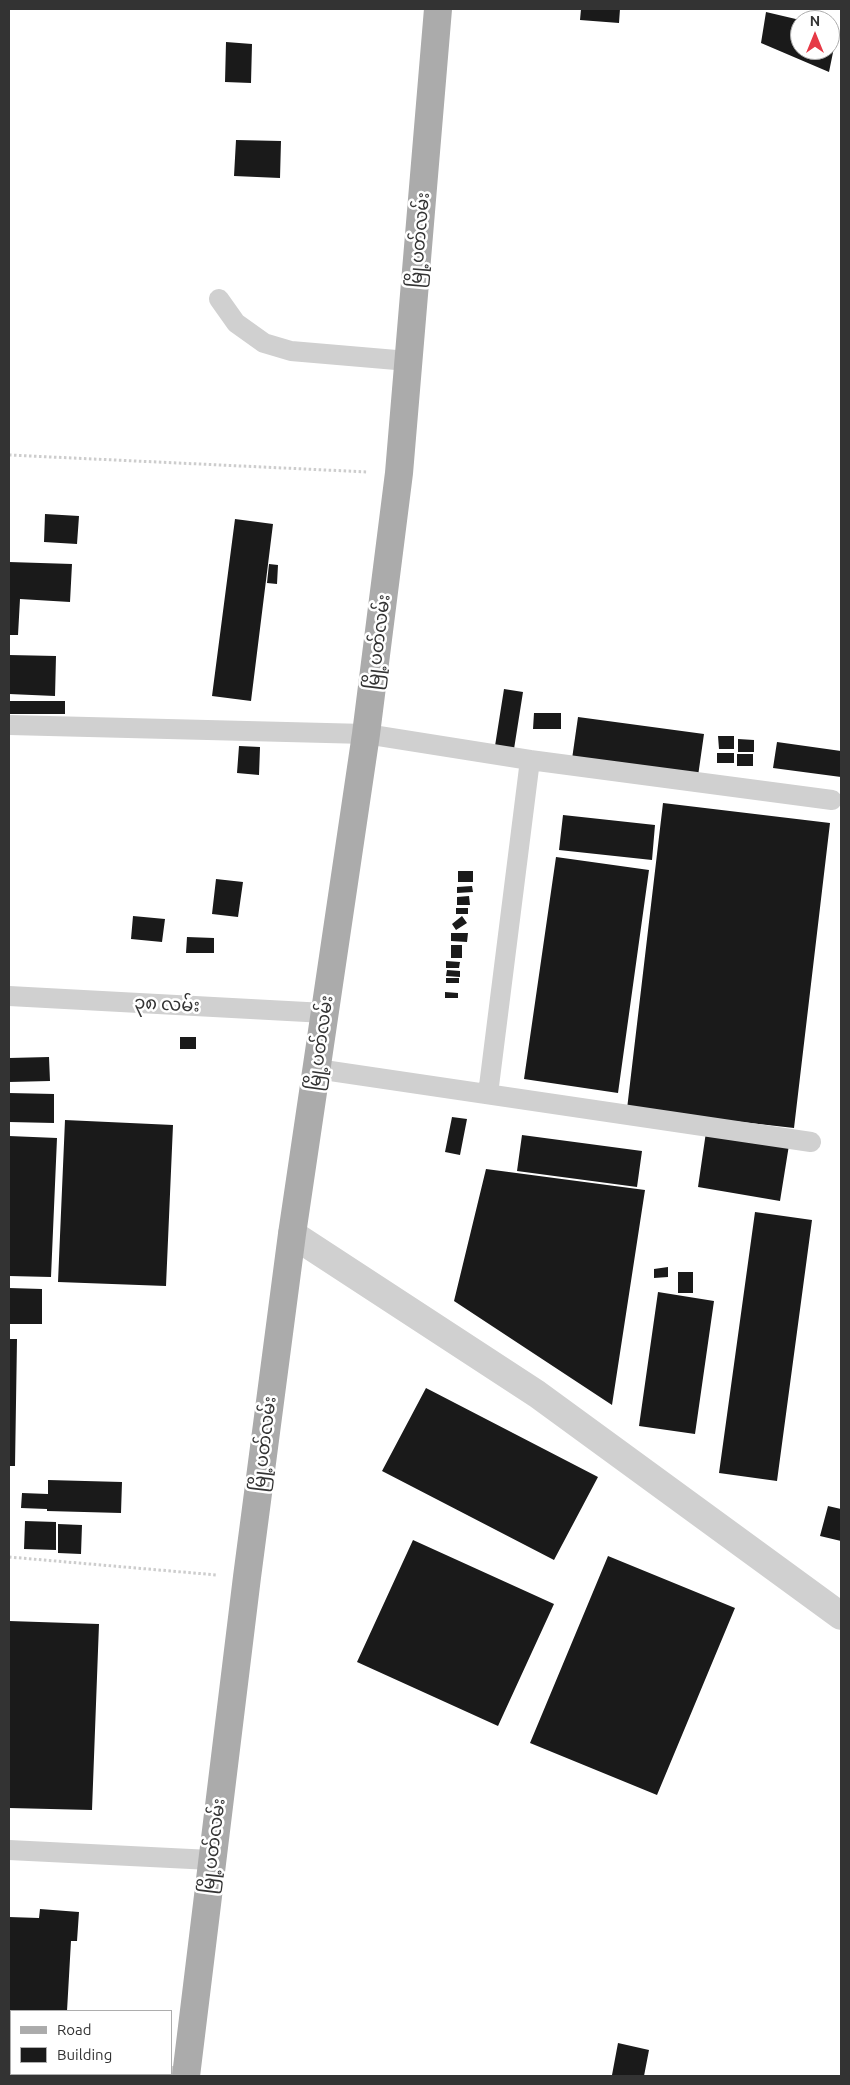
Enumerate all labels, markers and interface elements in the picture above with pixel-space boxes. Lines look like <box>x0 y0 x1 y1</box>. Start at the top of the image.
north arrow <box>790 10 840 60</box>
text: N <box>810 13 820 29</box>
street label: မြို့ပတ်လမ်း <box>404 191 434 289</box>
street label: မြို့ပတ်လမ်း <box>361 593 395 691</box>
street label: ၃၈ လမ်း <box>134 991 200 1017</box>
street label: မြို့ပတ်လမ်း <box>303 994 337 1092</box>
street label: မြို့ပတ်လမ်း <box>247 1395 281 1493</box>
street label: မြို့ပတ်လမ်း <box>196 1797 230 1895</box>
legend <box>10 2010 172 2075</box>
text: Road <box>57 2021 92 2038</box>
text: Building <box>57 2046 112 2063</box>

